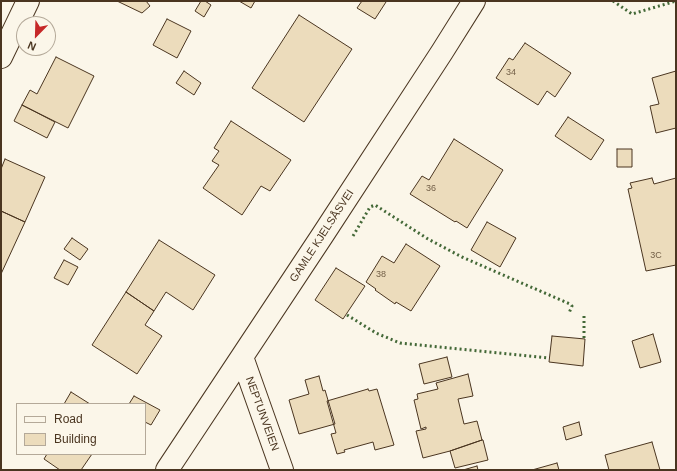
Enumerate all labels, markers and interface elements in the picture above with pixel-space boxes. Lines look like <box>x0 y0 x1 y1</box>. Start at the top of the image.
north arrow <box>16 16 56 56</box>
text: N <box>26 39 38 53</box>
house number: 34 <box>506 68 516 78</box>
house number: 36 <box>426 184 436 194</box>
street label: GAMLE KJELSÅSVEI <box>287 187 357 285</box>
house number: 3C <box>650 251 662 261</box>
house number: 38 <box>376 270 386 280</box>
street label: NEPTUNVEIEN <box>242 375 282 453</box>
legend <box>16 403 146 455</box>
text: Road <box>54 412 83 426</box>
text: Building <box>54 432 97 446</box>

